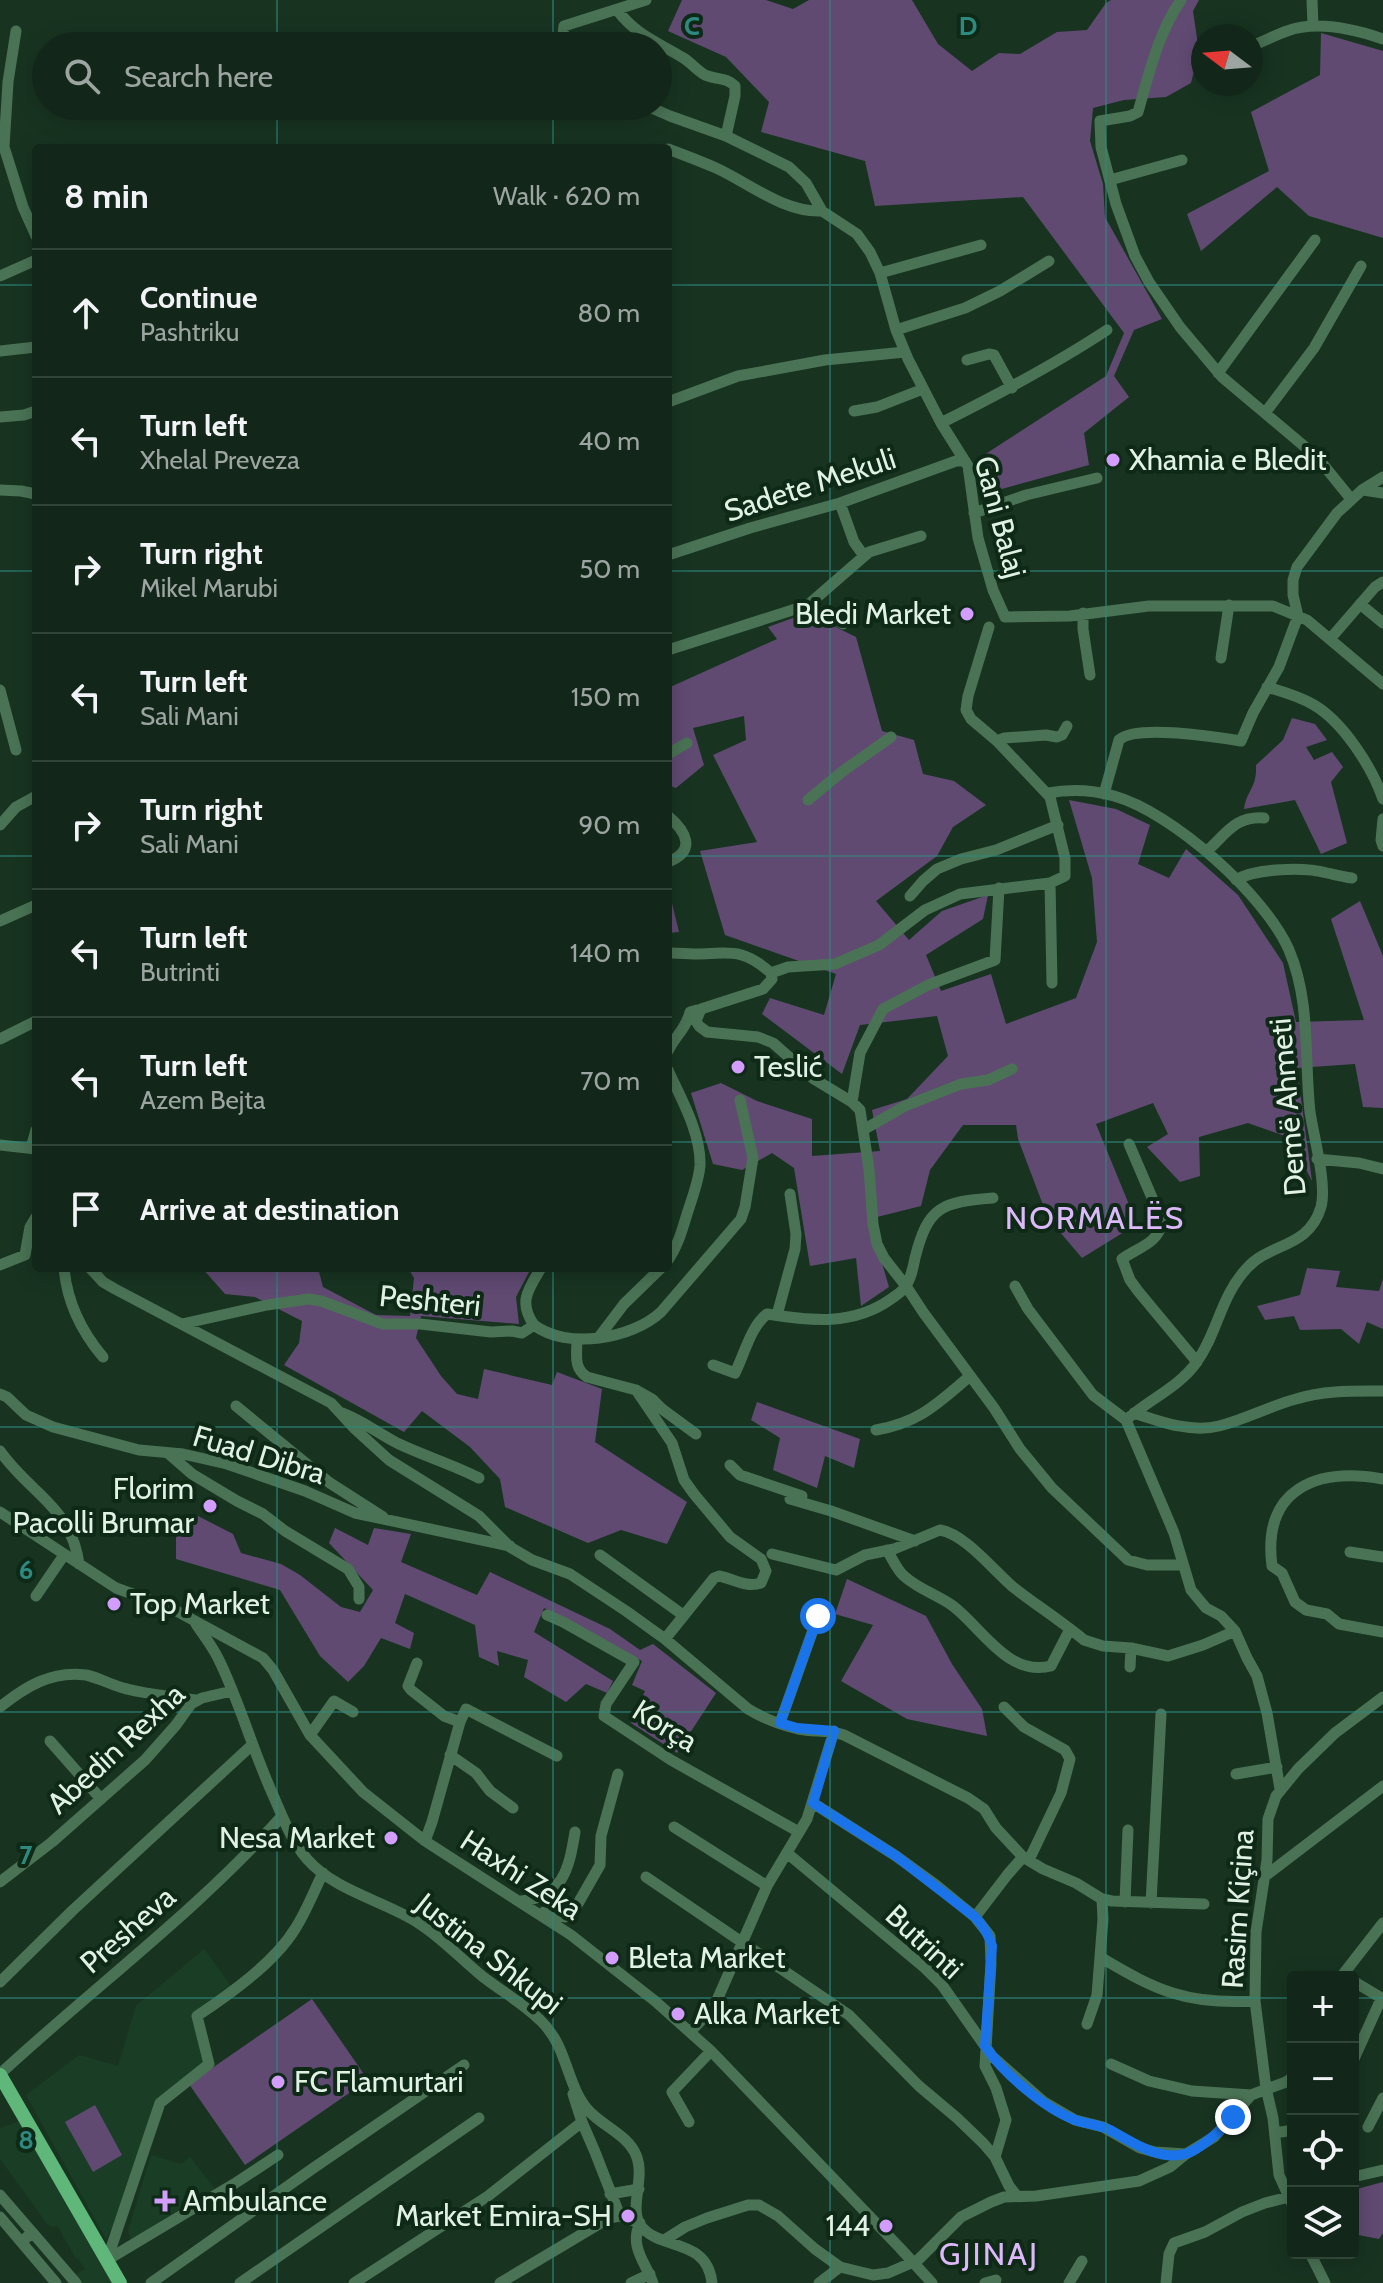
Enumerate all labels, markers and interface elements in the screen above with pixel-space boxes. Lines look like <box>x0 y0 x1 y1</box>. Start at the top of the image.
text: C <box>684 10 700 42</box>
text: D <box>959 10 977 42</box>
north arrow <box>1191 24 1263 96</box>
search box <box>32 32 672 120</box>
icon: search <box>60 54 104 98</box>
text: Search here <box>124 58 273 95</box>
text: 8 min <box>64 175 149 217</box>
text: Walk · 620 m <box>493 180 640 212</box>
text: Continue <box>140 279 257 316</box>
icon: ahead <box>64 291 108 335</box>
text: 80 m <box>577 297 640 329</box>
text: Pashtriku <box>140 316 239 348</box>
text: Turn left <box>140 407 248 444</box>
icon: left <box>64 419 108 463</box>
text: 40 m <box>578 425 640 457</box>
street label: Sadete Mekuli <box>719 439 900 530</box>
place label: Xhamia e Bledit <box>1129 441 1327 478</box>
text: Xhelal Preveza <box>140 444 300 476</box>
marker: Xhamia e Bledit <box>1104 451 1122 469</box>
street label: Gani Balaj <box>966 452 1034 582</box>
text: Turn right <box>140 535 263 572</box>
icon: right <box>64 547 108 591</box>
text: 50 m <box>579 553 640 585</box>
text: Mikel Marubi <box>140 572 278 604</box>
place label: Bledi Market <box>795 595 951 632</box>
marker: Bledi Market <box>958 605 976 623</box>
text: Turn left <box>140 663 248 700</box>
icon: left <box>64 675 108 719</box>
text: 150 m <box>571 681 640 713</box>
text: Sali Mani <box>140 700 239 732</box>
text: Turn right <box>140 791 263 828</box>
icon: right <box>64 803 108 847</box>
text: 90 m <box>578 809 640 841</box>
text: Sali Mani <box>140 828 239 860</box>
text: Turn left <box>140 919 248 956</box>
icon: left <box>64 931 108 975</box>
text: 140 m <box>570 937 640 969</box>
text: Butrinti <box>140 956 220 988</box>
street label: Demë Ahmeti <box>1261 1017 1314 1197</box>
text: Turn left <box>140 1047 248 1084</box>
place label: Teslić <box>754 1048 822 1085</box>
marker: Teslić <box>729 1058 747 1076</box>
icon: left <box>64 1059 108 1103</box>
text: 70 m <box>580 1065 640 1097</box>
text: Azem Bejta <box>140 1084 266 1116</box>
icon: arrive <box>64 1187 108 1231</box>
text: Arrive at destination <box>140 1191 400 1228</box>
district label: NORMALËS <box>1005 1198 1185 1237</box>
street label: Peshteri <box>378 1277 483 1324</box>
street label: Fuad Dibra <box>189 1417 330 1492</box>
place label: Florim Pacolli Brumar <box>13 1470 195 1541</box>
marker: Florim Pacolli Brumar <box>201 1497 219 1515</box>
text: 6 <box>19 1554 33 1586</box>
place label: Top Market <box>130 1585 270 1622</box>
marker: Top Market <box>105 1595 123 1613</box>
route start <box>800 1598 836 1634</box>
street label: Abedin Rexha <box>39 1675 193 1822</box>
street label: Korça <box>626 1691 705 1760</box>
place label: Nesa Market <box>219 1819 375 1856</box>
street label: Haxhi Zeka <box>454 1822 590 1928</box>
street label: Rasim Kiçina <box>1213 1828 1262 1990</box>
marker: Nesa Market <box>382 1829 400 1847</box>
text: 7 <box>19 1839 33 1871</box>
street label: Presheva <box>72 1878 183 1981</box>
street label: Justina Shkupi <box>408 1884 570 2022</box>
street label: Butrinti <box>878 1897 971 1987</box>
place label: Bleta Market <box>628 1939 786 1976</box>
marker: Bleta Market <box>603 1949 621 1967</box>
map controls <box>1287 1971 1359 2259</box>
button: + <box>1287 1971 1359 2043</box>
place label: Alka Market <box>694 1995 840 2032</box>
marker: Alka Market <box>669 2005 687 2023</box>
button: − <box>1287 2043 1359 2115</box>
place label: FC Flamurtari <box>294 2063 464 2100</box>
marker: FC Flamurtari <box>269 2073 287 2091</box>
route end <box>1215 2099 1251 2135</box>
button: locate <box>1287 2115 1359 2187</box>
text: 8 <box>18 2124 34 2156</box>
place label: Ambulance <box>183 2182 327 2219</box>
button: layers <box>1287 2187 1359 2259</box>
marker: Ambulance <box>154 2190 176 2212</box>
place label: Market Emira-SH <box>395 2197 612 2234</box>
marker: Market Emira-SH <box>619 2207 637 2225</box>
place label: 144 <box>826 2207 870 2244</box>
marker: 144 <box>877 2217 895 2235</box>
district label: GJINAJ <box>939 2234 1039 2273</box>

